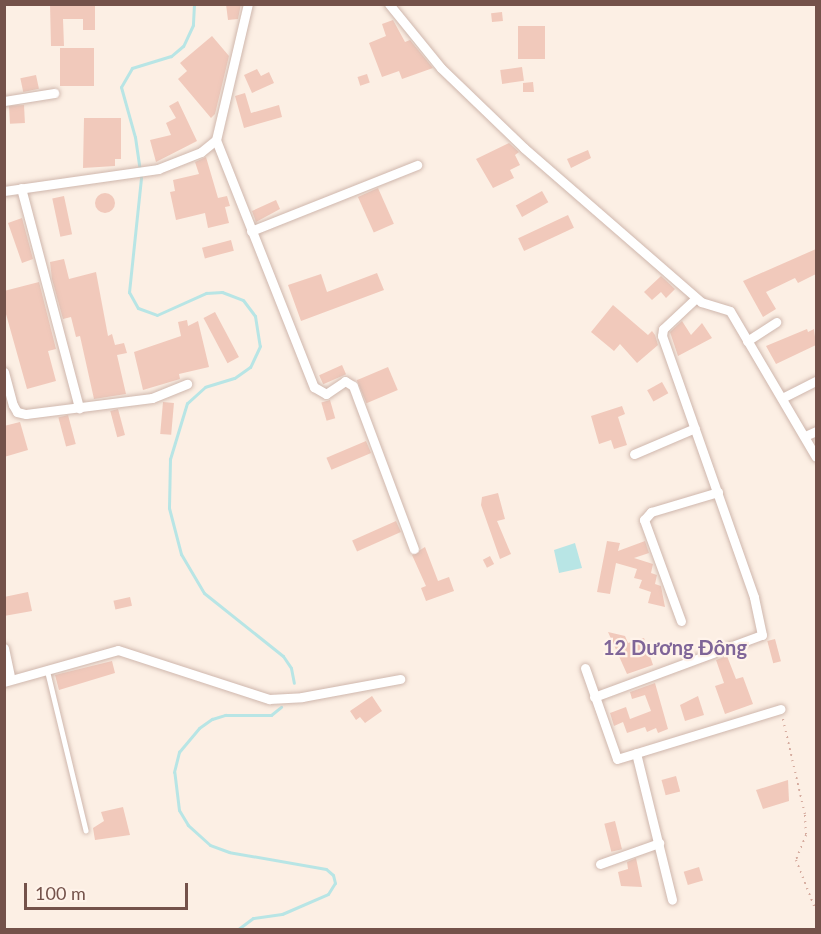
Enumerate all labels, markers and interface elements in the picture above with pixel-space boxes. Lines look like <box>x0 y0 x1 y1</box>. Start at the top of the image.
district label: 12 Dương Đông <box>603 635 747 659</box>
scale bar <box>27 871 190 909</box>
text: 100 m <box>35 882 86 904</box>

